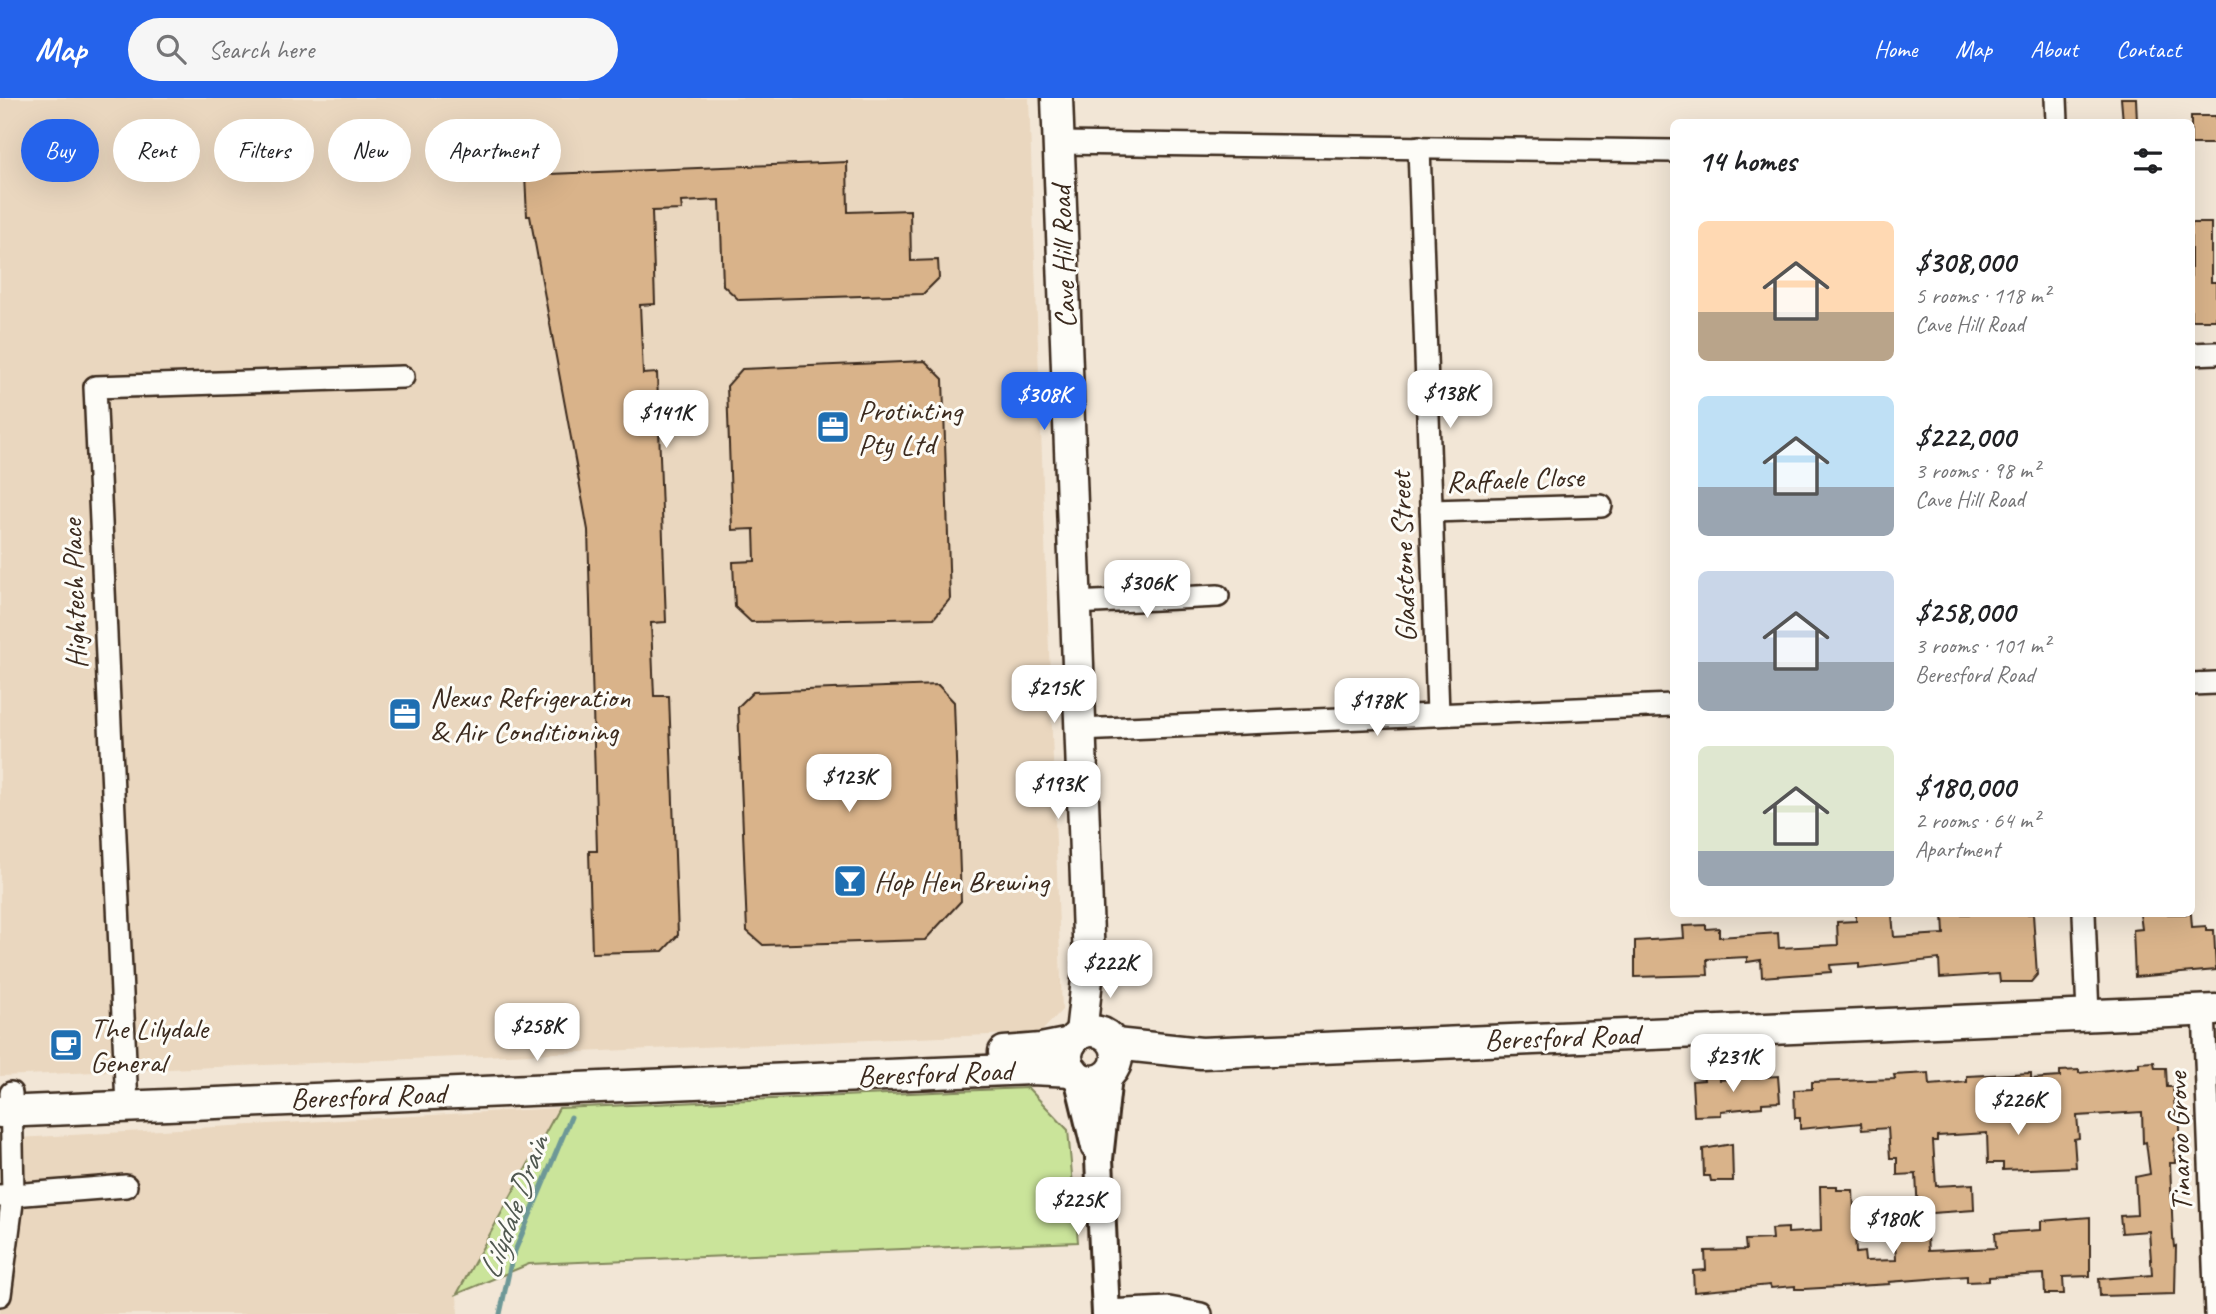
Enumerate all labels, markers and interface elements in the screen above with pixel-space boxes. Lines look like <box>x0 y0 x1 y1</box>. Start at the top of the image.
search box <box>128 18 618 81</box>
text: Map <box>35 28 86 70</box>
icon: search <box>152 30 190 68</box>
text: Search here <box>208 33 314 66</box>
text: Home <box>1874 34 1917 64</box>
text: Map <box>1955 34 1992 64</box>
text: About <box>2030 34 2078 64</box>
text: Contact <box>2116 34 2181 64</box>
chip: Buy <box>21 119 99 182</box>
chip: Rent <box>113 119 200 182</box>
chip: Filters <box>214 119 314 182</box>
chip: New <box>328 119 411 182</box>
chip: Apartment <box>425 119 561 182</box>
text: 14 homes <box>1698 142 1796 180</box>
icon: filters <box>2129 142 2167 180</box>
street label: Cave Hill Road <box>1041 181 1084 329</box>
text: $308,000 <box>1915 243 2015 281</box>
icon: home <box>1754 249 1838 333</box>
text: 5 rooms · 118 m² <box>1915 281 2050 310</box>
text: Cave Hill Road <box>1915 310 2024 339</box>
pin: $138K <box>1401 370 1499 430</box>
pin: $308K <box>995 372 1093 432</box>
text: $138K <box>1423 378 1477 407</box>
text: $308K <box>1017 380 1071 409</box>
pin: $141K <box>617 390 715 450</box>
place label: Protinting Pty Ltd <box>858 391 964 463</box>
text: $141K <box>639 398 693 427</box>
office icon: Protinting Pty Ltd <box>814 408 852 446</box>
text: $222,000 <box>1915 418 2015 456</box>
icon: home <box>1754 424 1838 508</box>
text: 3 rooms · 98 m² <box>1915 456 2039 485</box>
street label: Raffaele Close <box>1446 458 1587 500</box>
street label: Gladstone Street <box>1381 468 1425 643</box>
text: Cave Hill Road <box>1915 485 2024 514</box>
street label: Hightech Place <box>52 516 96 670</box>
pin: $306K <box>1098 560 1196 620</box>
text: $306K <box>1120 568 1174 597</box>
text: $258,000 <box>1915 593 2015 631</box>
icon: home <box>1754 599 1838 683</box>
text: 3 rooms · 101 m² <box>1915 631 2050 660</box>
text: Beresford Road <box>1915 660 2034 689</box>
pin: $215K <box>1005 666 1103 725</box>
text: $215K <box>1028 673 1080 702</box>
place label: Nexus Refrigeration & Air Conditioning <box>430 678 631 750</box>
pin: $178K <box>1328 678 1426 738</box>
text: $178K <box>1351 686 1404 715</box>
office icon: Nexus Refrigeration & Air Conditioning <box>386 695 424 733</box>
pin: $123K <box>800 754 898 814</box>
text: $123K <box>822 762 876 791</box>
pin: $193K <box>1009 762 1107 821</box>
text: $180,000 <box>1915 768 2015 806</box>
text: $193K <box>1032 769 1084 798</box>
icon: home <box>1754 774 1838 858</box>
text: 2 rooms · 64 m² <box>1915 806 2039 835</box>
text: Apartment <box>1915 835 2000 864</box>
bar icon: Hop Hen Brewing <box>831 862 869 900</box>
place label: Hop Hen Brewing <box>874 862 1051 900</box>
pin: $222K <box>1061 940 1159 1000</box>
text: $222K <box>1083 948 1137 977</box>
pin: $258K <box>488 1004 586 1063</box>
place label: The Lilydale General <box>90 1009 210 1081</box>
text: $258K <box>511 1011 563 1040</box>
street label: Beresford Road <box>1484 1015 1645 1059</box>
cafe icon: The Lilydale General <box>47 1026 85 1064</box>
pin: $231K <box>1684 1034 1782 1094</box>
text: $231K <box>1706 1042 1760 1071</box>
street label: Beresford Road <box>857 1051 1018 1095</box>
street label: Tinaroo Grove <box>2157 1069 2200 1213</box>
street label: Beresford Road <box>290 1074 451 1118</box>
pin: $226K <box>1969 1077 2067 1137</box>
text: $226K <box>1991 1085 2045 1114</box>
water label: Lilydale Drain <box>469 1126 560 1284</box>
pin: $225K <box>1029 1178 1127 1237</box>
text: $225K <box>1052 1185 1104 1214</box>
pin: $180K <box>1844 1196 1942 1256</box>
text: $180K <box>1866 1204 1920 1233</box>

